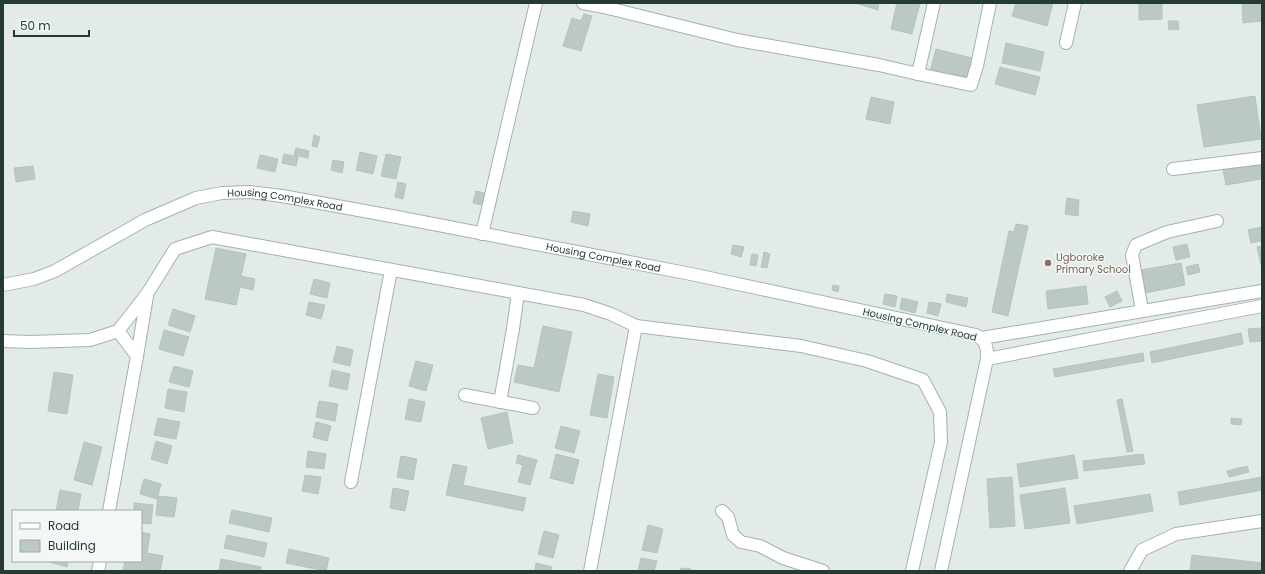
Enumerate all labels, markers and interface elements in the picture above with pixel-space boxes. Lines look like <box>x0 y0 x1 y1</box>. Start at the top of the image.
scale bar <box>14 12 89 38</box>
text: 50 m <box>20 17 51 34</box>
street label: Housing Complex Road <box>227 185 344 215</box>
street label: Housing Complex Road <box>545 239 662 276</box>
place label: Ugboroke Primary School <box>1056 250 1131 277</box>
marker: Ugboroke Primary School <box>1043 258 1053 268</box>
street label: Housing Complex Road <box>861 304 978 345</box>
legend <box>12 510 142 562</box>
text: Road <box>48 517 79 534</box>
text: Building <box>48 537 96 554</box>

